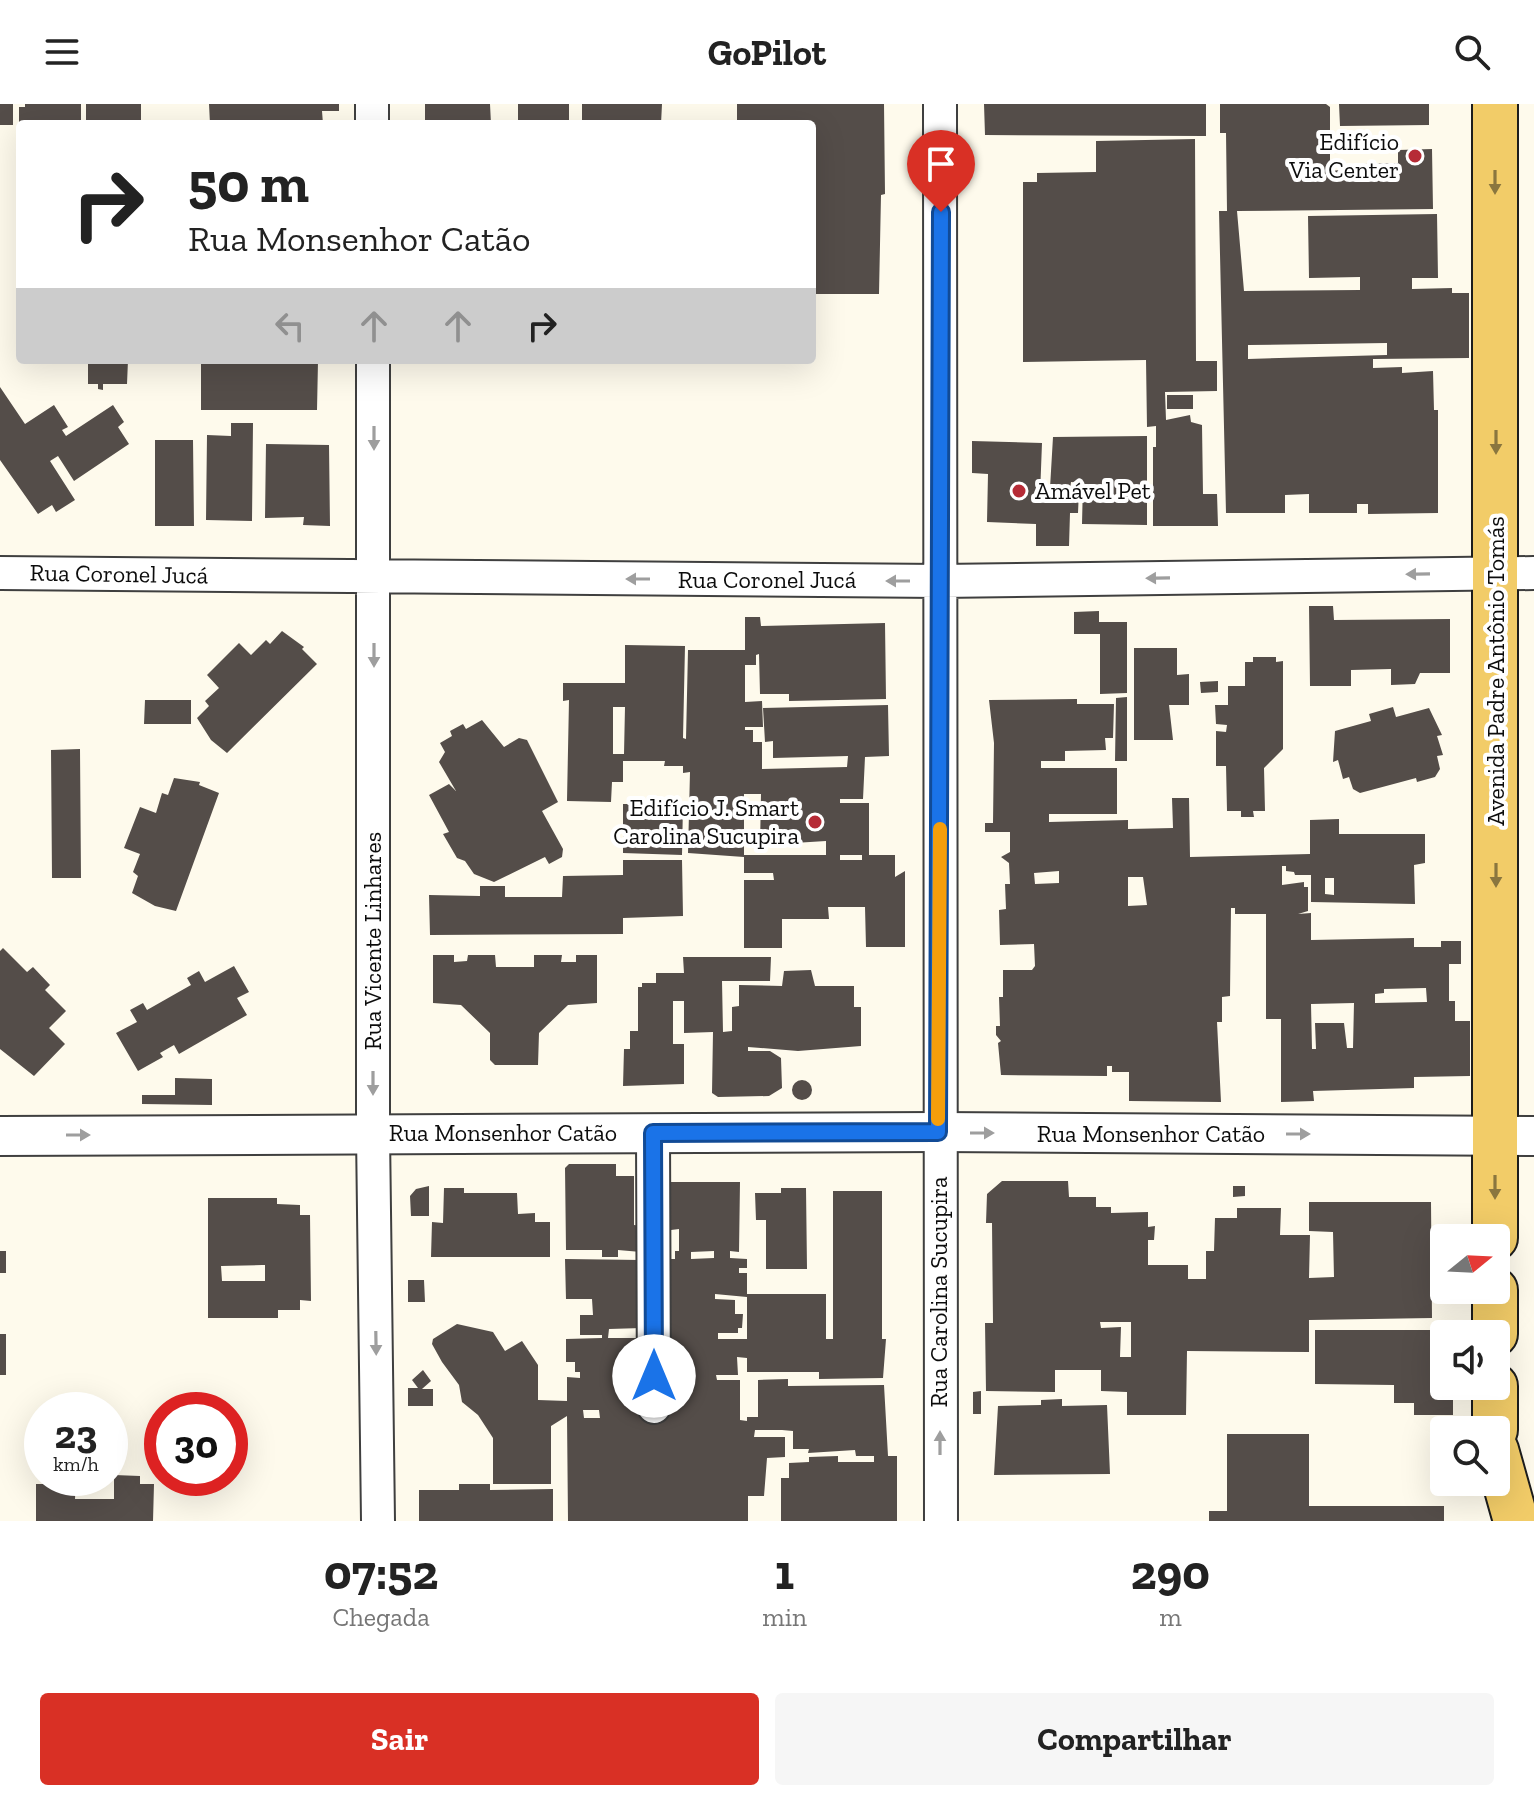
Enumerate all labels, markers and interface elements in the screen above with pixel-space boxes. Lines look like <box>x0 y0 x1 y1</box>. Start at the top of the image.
icon: menu <box>40 30 84 74</box>
icon: search <box>1450 30 1494 74</box>
text: GoPilot <box>708 31 826 74</box>
place label: Edifício Via Center <box>1288 127 1399 184</box>
pin <box>907 130 975 212</box>
icon: arrive <box>919 142 963 186</box>
marker: Edifício Via Center <box>1406 147 1424 165</box>
text: 50 m <box>188 149 309 216</box>
icon: right <box>56 152 160 256</box>
one-way arrow <box>1489 170 1501 195</box>
text: Rua Monsenhor Catão <box>188 217 531 260</box>
icon: left <box>268 304 312 348</box>
icon: ahead <box>352 304 396 348</box>
icon: ahead <box>436 304 480 348</box>
icon: right <box>520 304 564 348</box>
one-way arrow <box>368 426 380 451</box>
one-way arrow <box>1490 430 1502 455</box>
place label: Amável Pet <box>1035 476 1151 505</box>
marker: Amável Pet <box>1010 482 1028 500</box>
street label: Avenida Padre Antônio Tomás <box>1481 516 1510 826</box>
street label: Rua Coronel Jucá <box>29 557 209 590</box>
street label: Rua Coronel Jucá <box>678 565 857 594</box>
one-way arrow <box>1405 568 1430 580</box>
one-way arrow <box>1145 572 1170 584</box>
one-way arrow <box>625 573 650 585</box>
one-way arrow <box>885 575 910 587</box>
one-way arrow <box>368 643 380 668</box>
place label: Edifício J. Smart Carolina Sucupira <box>613 793 799 850</box>
marker: Edifício J. Smart Carolina Sucupira <box>806 813 824 831</box>
street label: Rua Vicente Linhares <box>358 832 387 1050</box>
one-way arrow <box>1489 863 1502 888</box>
one-way arrow <box>367 1071 379 1096</box>
street label: Rua Monsenhor Catão <box>389 1118 617 1147</box>
street label: Rua Monsenhor Catão <box>1037 1119 1265 1148</box>
one-way arrow <box>970 1127 995 1139</box>
one-way arrow <box>1286 1128 1311 1140</box>
one-way arrow <box>66 1129 91 1141</box>
one-way arrow <box>1489 1175 1501 1200</box>
street label: Rua Carolina Sucupira <box>924 1176 953 1408</box>
north arrow <box>1430 1224 1510 1304</box>
map controls <box>1430 1224 1510 1496</box>
button: sound <box>1430 1320 1510 1400</box>
one-way arrow <box>369 1331 382 1356</box>
position arrow <box>612 1334 696 1418</box>
speed limit sign: 30 <box>144 1392 248 1496</box>
text: 23 <box>55 1410 97 1458</box>
button: search <box>1430 1416 1510 1496</box>
one-way arrow <box>934 1430 946 1455</box>
text: km/h <box>53 1452 99 1476</box>
text: 07:52 <box>324 1544 438 1601</box>
text: 1 <box>775 1544 794 1601</box>
text: 290 <box>1131 1544 1210 1601</box>
text: Chegada <box>332 1601 430 1633</box>
text: min <box>762 1601 807 1633</box>
text: m <box>1159 1601 1182 1633</box>
button: Sair <box>40 1693 759 1785</box>
button: Compartilhar <box>775 1693 1494 1785</box>

